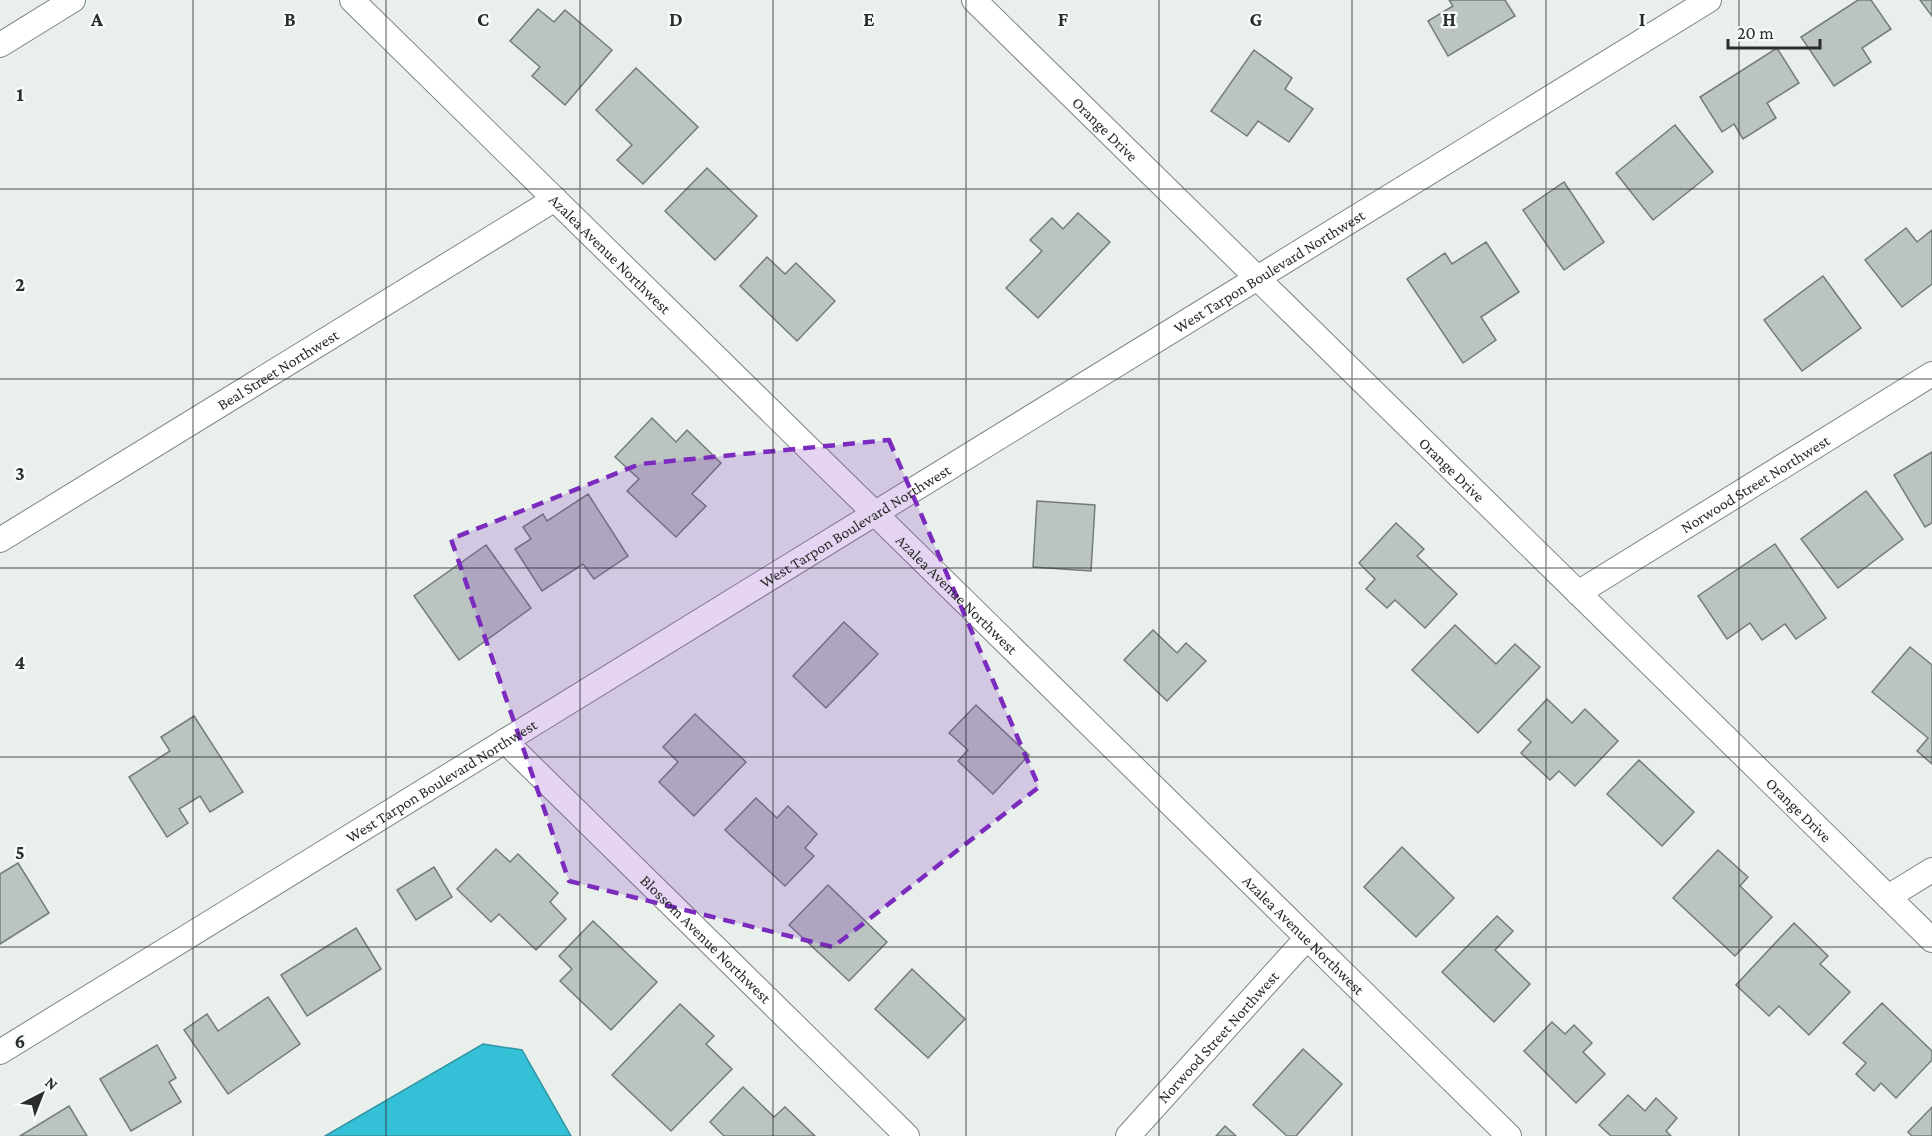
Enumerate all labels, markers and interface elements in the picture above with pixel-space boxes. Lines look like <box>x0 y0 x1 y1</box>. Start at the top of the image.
text: A <box>90 8 104 30</box>
text: B <box>284 8 296 30</box>
text: C <box>477 8 489 30</box>
text: D <box>669 8 683 30</box>
text: E <box>863 8 875 30</box>
text: F <box>1058 8 1069 30</box>
text: G <box>1250 8 1263 30</box>
text: H <box>1442 8 1456 30</box>
text: I <box>1639 8 1646 30</box>
scale bar <box>1728 12 1820 50</box>
text: 20 m <box>1737 23 1774 43</box>
text: 1 <box>16 83 24 105</box>
street label: Orange Drive <box>1069 94 1141 165</box>
street label: Azalea Avenue Northwest <box>546 191 675 318</box>
street label: West Tarpon Boulevard Northwest <box>1171 206 1368 336</box>
text: 2 <box>15 273 25 295</box>
street label: Beal Street Northwest <box>214 326 342 413</box>
street label: Norwood Street Northwest <box>1678 431 1833 536</box>
street label: Orange Drive <box>1416 434 1488 505</box>
street label: West Tarpon Boulevard Northwest <box>757 461 954 591</box>
text: 3 <box>15 462 25 484</box>
street label: Azalea Avenue Northwest <box>893 531 1021 658</box>
text: 4 <box>15 651 26 673</box>
street label: West Tarpon Boulevard Northwest <box>343 715 540 846</box>
street label: Orange Drive <box>1763 774 1835 846</box>
text: 5 <box>15 841 25 863</box>
street label: Blossom Avenue Northwest <box>637 871 775 1007</box>
street label: Azalea Avenue Northwest <box>1239 872 1368 999</box>
street label: Norwood Street Northwest <box>1154 967 1283 1106</box>
text: 6 <box>15 1030 25 1052</box>
north arrow <box>12 1064 72 1124</box>
text: N <box>42 1073 62 1093</box>

